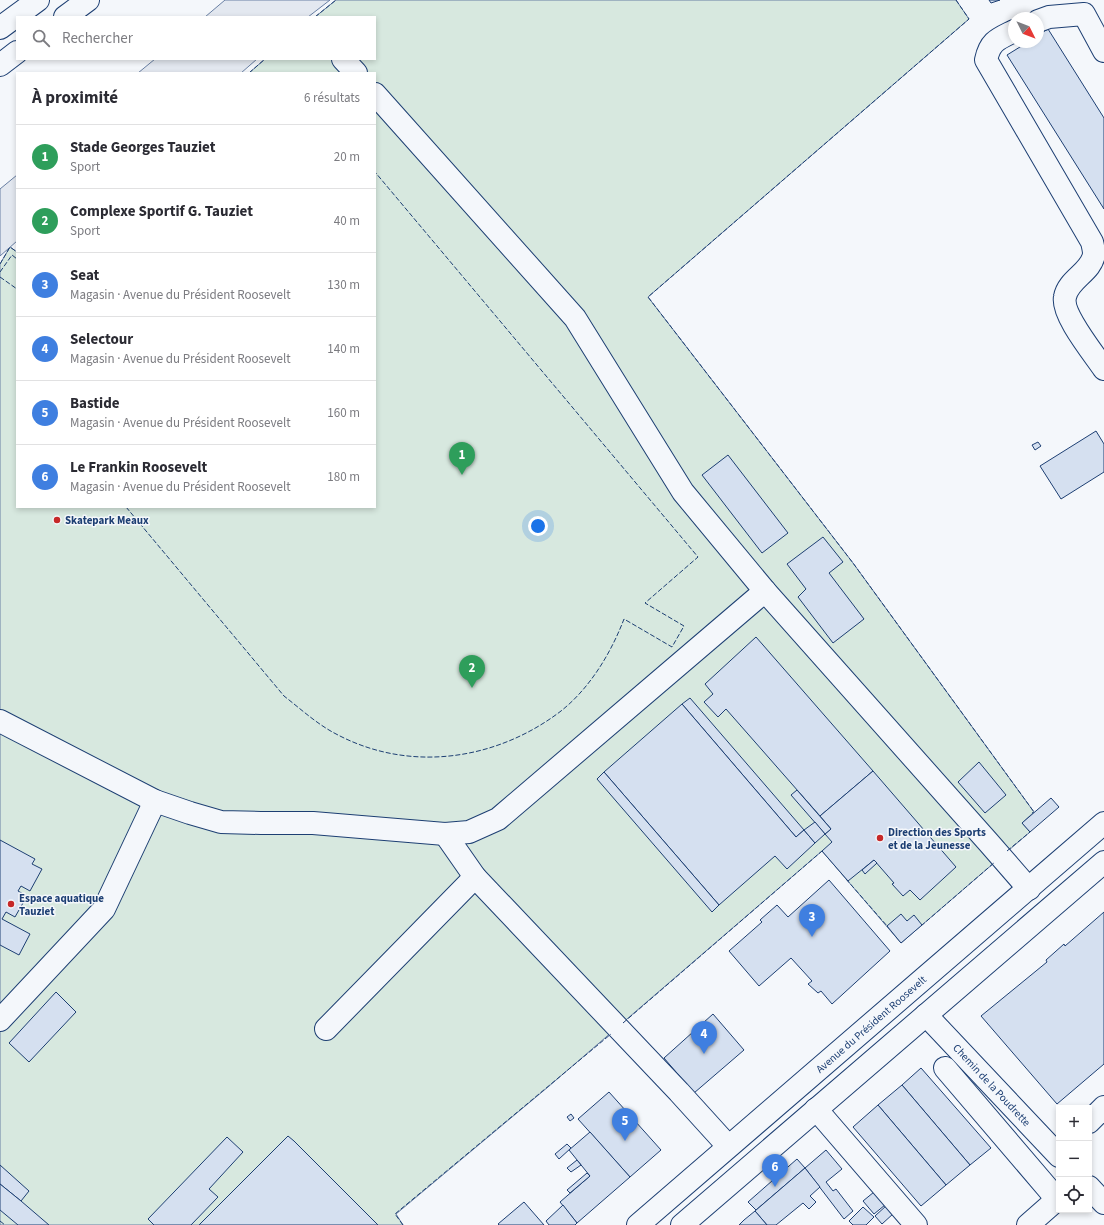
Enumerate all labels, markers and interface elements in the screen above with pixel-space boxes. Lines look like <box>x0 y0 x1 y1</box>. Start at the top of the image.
north arrow <box>1008 12 1044 48</box>
search box <box>16 16 376 60</box>
icon: search <box>30 27 52 49</box>
text: Rechercher <box>62 28 133 49</box>
text: À proximité <box>32 86 118 110</box>
text: 6 résultats <box>304 89 360 107</box>
text: Stade Georges Tauziet <box>70 137 215 158</box>
text: 1 <box>42 148 48 166</box>
text: 20 m <box>334 148 360 166</box>
text: Sport <box>70 158 100 176</box>
text: Complexe Sportif G. Tauziet <box>70 201 253 222</box>
text: 2 <box>42 212 48 230</box>
text: 40 m <box>334 212 360 230</box>
text: Sport <box>70 222 100 240</box>
text: Seat <box>70 265 99 286</box>
text: 3 <box>42 276 48 294</box>
text: 130 m <box>327 276 360 294</box>
text: Magasin · Avenue du Président Roosevelt <box>70 286 291 304</box>
text: Selectour <box>70 329 133 350</box>
text: 4 <box>42 340 48 358</box>
text: 140 m <box>327 340 360 358</box>
text: Magasin · Avenue du Président Roosevelt <box>70 350 291 368</box>
text: Bastide <box>70 393 120 414</box>
text: 5 <box>42 404 48 422</box>
text: 160 m <box>327 404 360 422</box>
text: Magasin · Avenue du Président Roosevelt <box>70 414 291 432</box>
pin: 1 <box>449 442 475 475</box>
text: Le Frankin Roosevelt <box>70 457 207 478</box>
text: 6 <box>42 468 48 486</box>
text: 180 m <box>327 468 360 486</box>
text: Magasin · Avenue du Président Roosevelt <box>70 478 291 496</box>
place label: Skatepark Meaux <box>65 513 149 528</box>
marker: Skatepark Meaux <box>52 515 62 525</box>
your location <box>528 516 548 536</box>
pin: 2 <box>459 655 485 688</box>
place label: Direction des Sports et de la Jeunesse <box>888 825 986 853</box>
marker: Direction des Sports et de la Jeunesse <box>875 833 885 843</box>
place label: Espace aquatique Tauziet <box>19 891 104 919</box>
marker: Espace aquatique Tauziet <box>6 899 16 909</box>
pin: 3 <box>799 904 825 937</box>
street label: Avenue du Président Roosevelt <box>813 972 930 1077</box>
pin: 4 <box>691 1021 717 1054</box>
street label: Chemin de la Poudrette <box>949 1041 1034 1130</box>
map controls <box>1056 1105 1092 1213</box>
button: + <box>1056 1105 1092 1141</box>
pin: 5 <box>612 1108 638 1141</box>
button: − <box>1056 1141 1092 1177</box>
pin: 6 <box>762 1154 788 1187</box>
button: locate <box>1056 1177 1092 1213</box>

